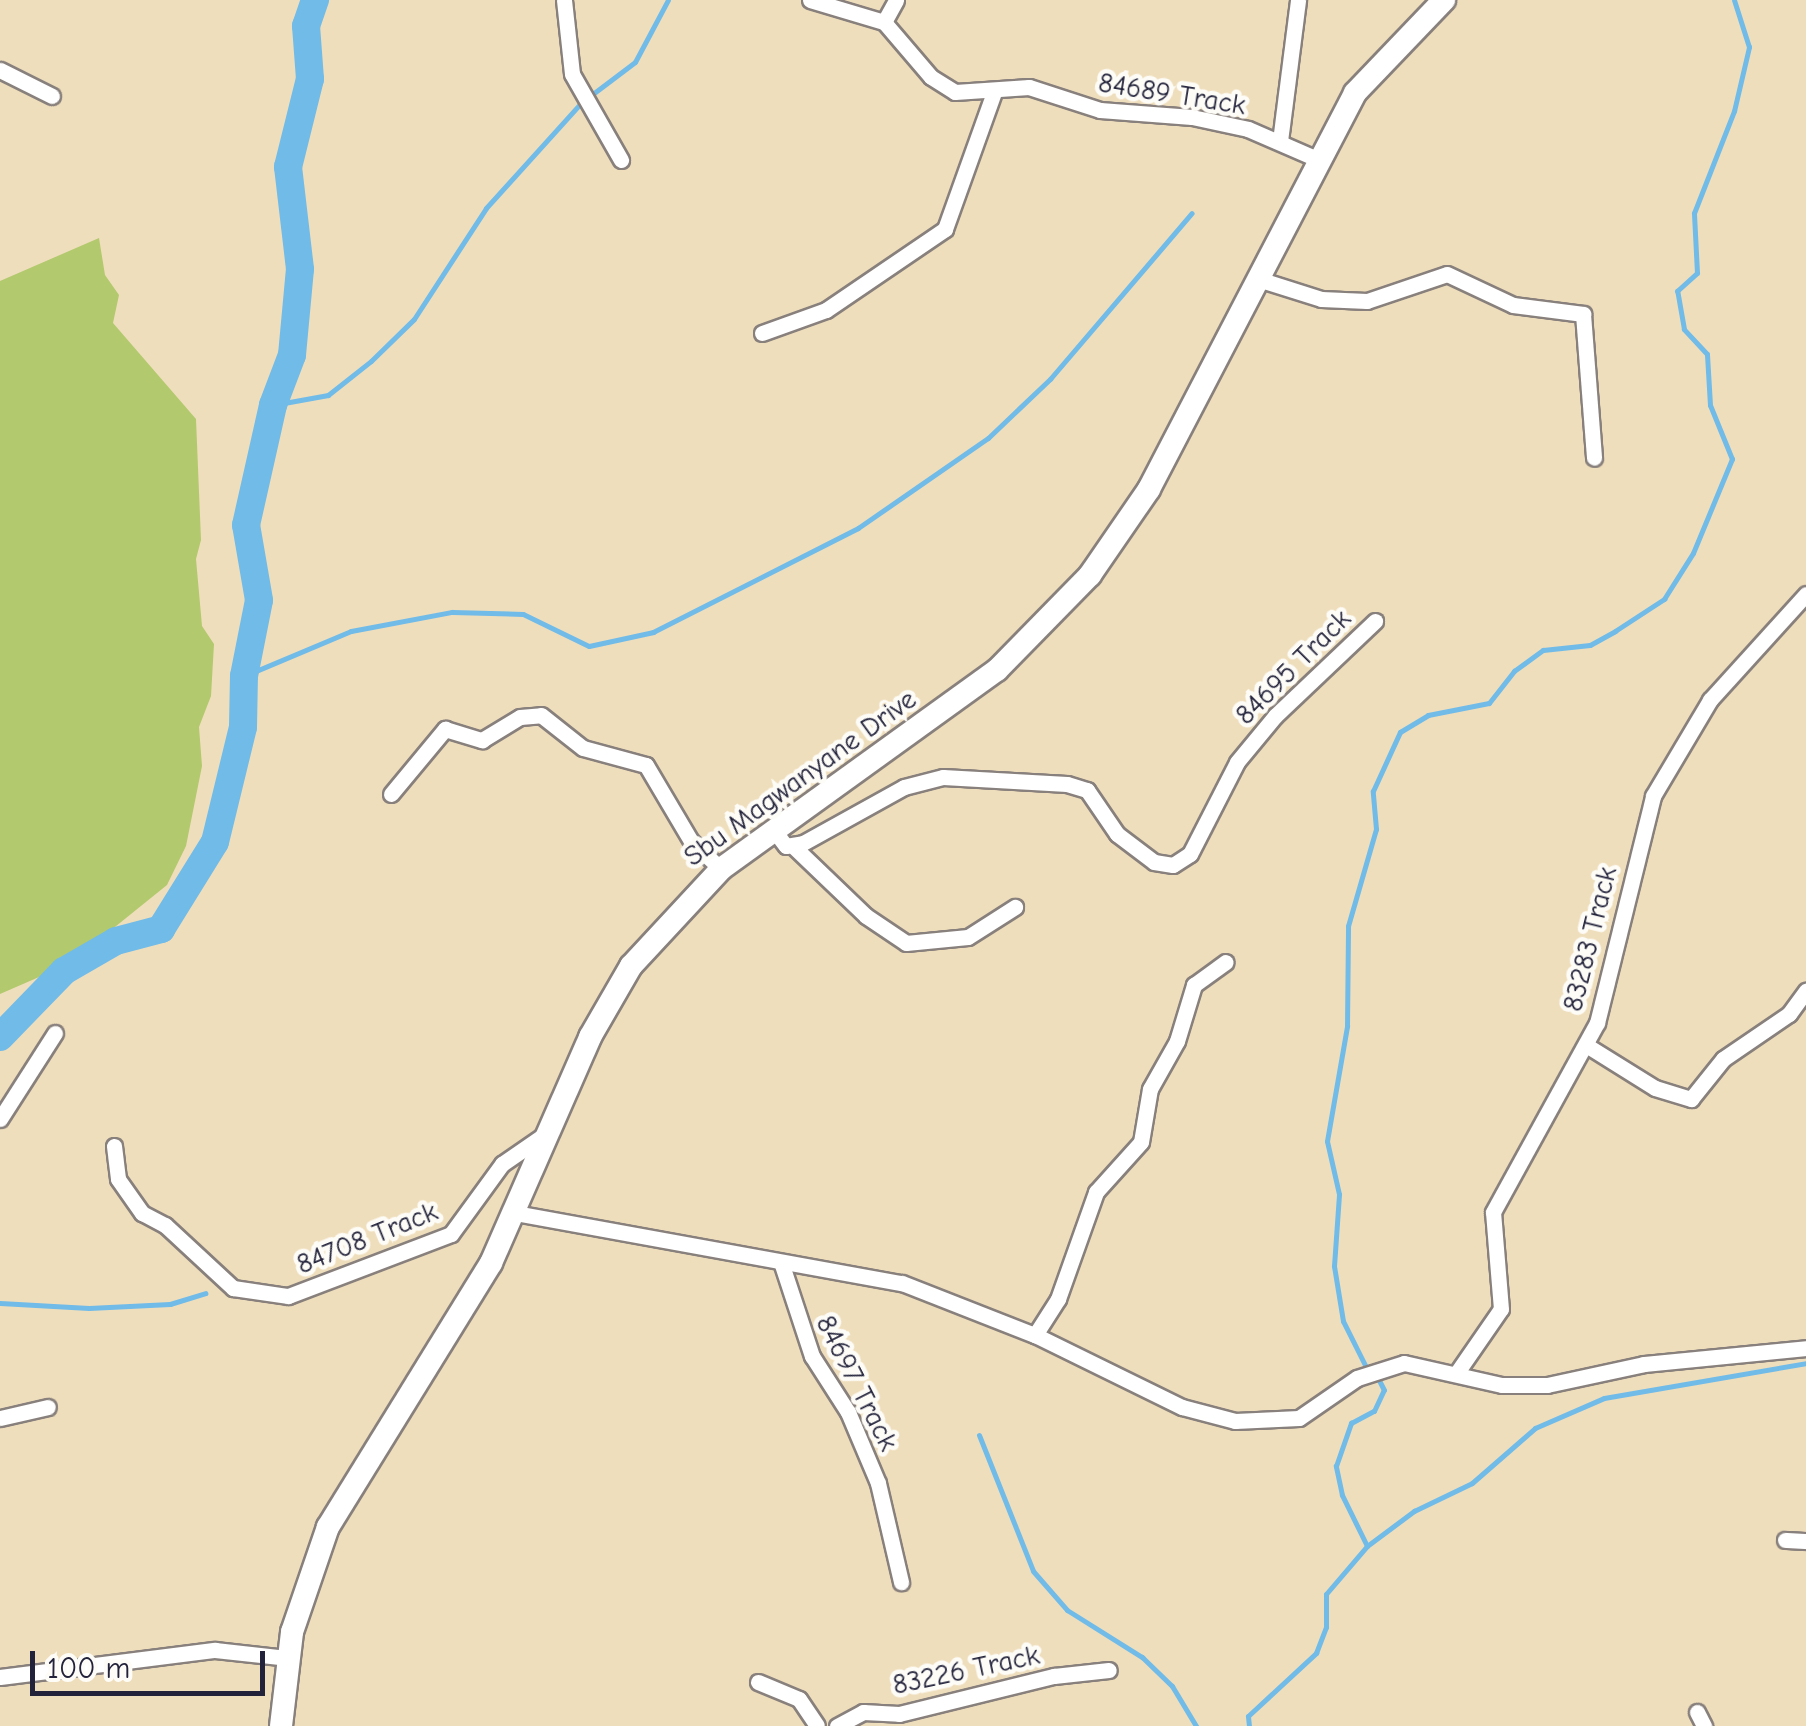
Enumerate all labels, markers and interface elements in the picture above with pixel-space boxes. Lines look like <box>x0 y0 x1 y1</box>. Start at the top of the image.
street label: 84689 Track <box>1096 66 1248 122</box>
street label: 84695 Track <box>1228 602 1358 732</box>
street label: Sbu Magwanyane Drive <box>677 683 923 873</box>
street label: 83283 Track <box>1556 863 1624 1015</box>
street label: 84708 Track <box>292 1195 442 1281</box>
street label: 84697 Track <box>809 1310 905 1456</box>
scale bar <box>35 1631 270 1693</box>
street label: 83226 Track <box>890 1638 1042 1702</box>
text: 100 m <box>47 1651 130 1686</box>

